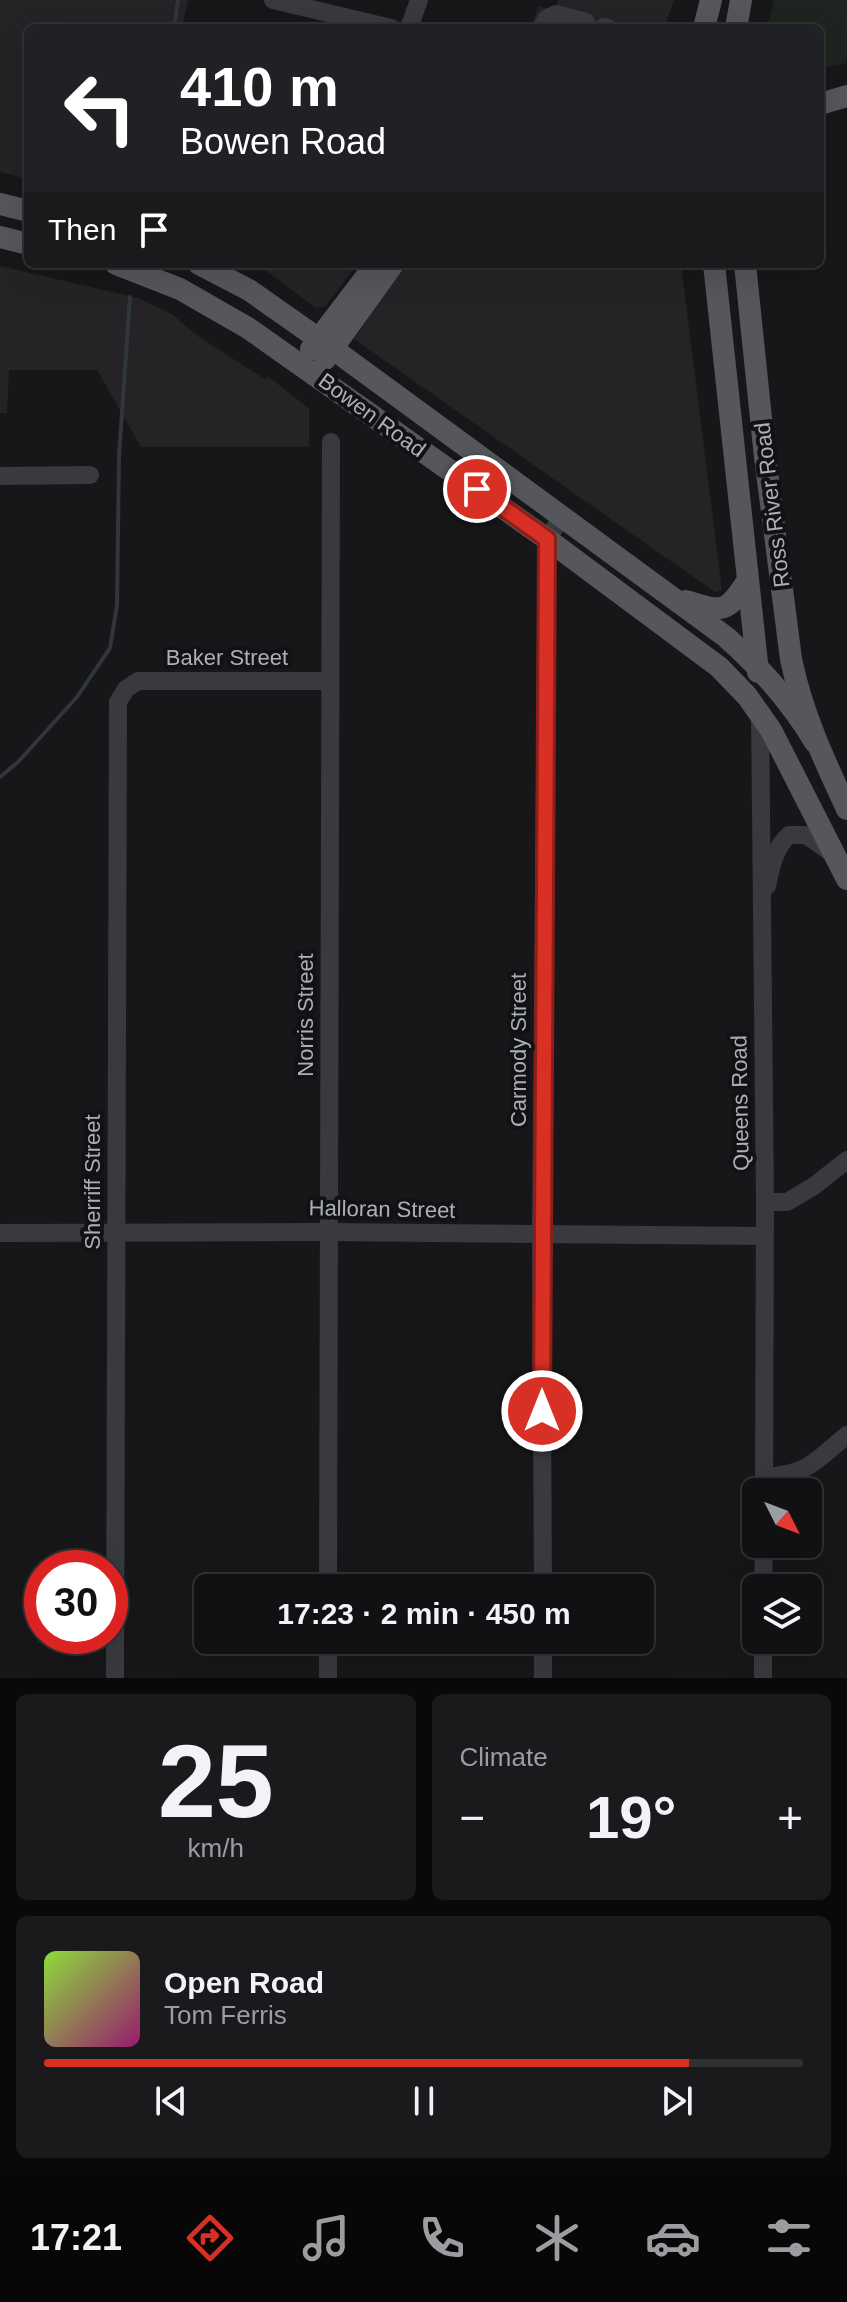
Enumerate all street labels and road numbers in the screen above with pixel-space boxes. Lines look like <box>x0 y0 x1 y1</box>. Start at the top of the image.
street label: Bowen Road <box>314 368 430 462</box>
street label: Ross River Road <box>749 421 795 589</box>
street label: Baker Street <box>166 645 288 670</box>
street label: Norris Street <box>293 953 318 1077</box>
street label: Carmody Street <box>506 973 531 1127</box>
street label: Queens Road <box>726 1035 754 1171</box>
street label: Sherriff Street <box>80 1114 105 1250</box>
street label: Halloran Street <box>308 1195 456 1223</box>

